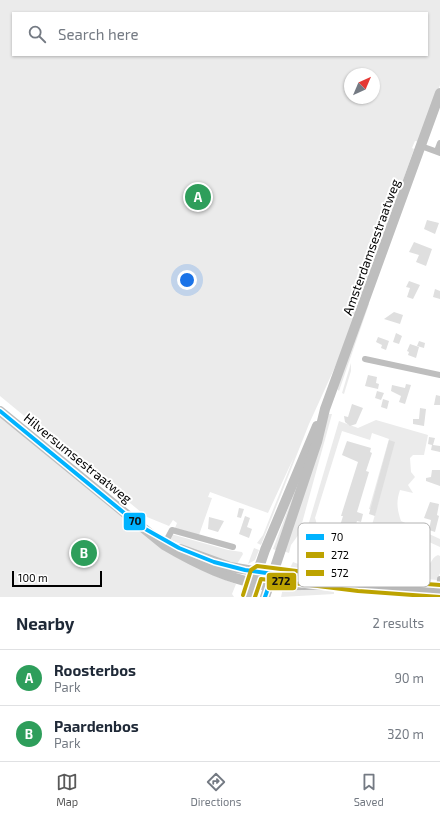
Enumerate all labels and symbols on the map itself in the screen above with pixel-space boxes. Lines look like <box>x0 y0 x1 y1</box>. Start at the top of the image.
north arrow <box>344 68 380 104</box>
street label: Amsterdamsestraatweg <box>339 177 403 317</box>
pin: A <box>185 182 211 212</box>
your location <box>177 270 197 290</box>
street label: Hilversumsestraatweg <box>21 409 135 507</box>
line badge: 70 <box>123 512 146 531</box>
text: 70 <box>129 514 141 527</box>
legend <box>298 523 430 587</box>
text: 70 <box>331 530 343 543</box>
pin: B <box>71 538 97 568</box>
text: 272 <box>331 548 349 561</box>
text: 572 <box>331 566 349 579</box>
scale bar <box>12 569 102 588</box>
line badge: 272 <box>266 572 297 591</box>
text: 272 <box>272 574 290 587</box>

